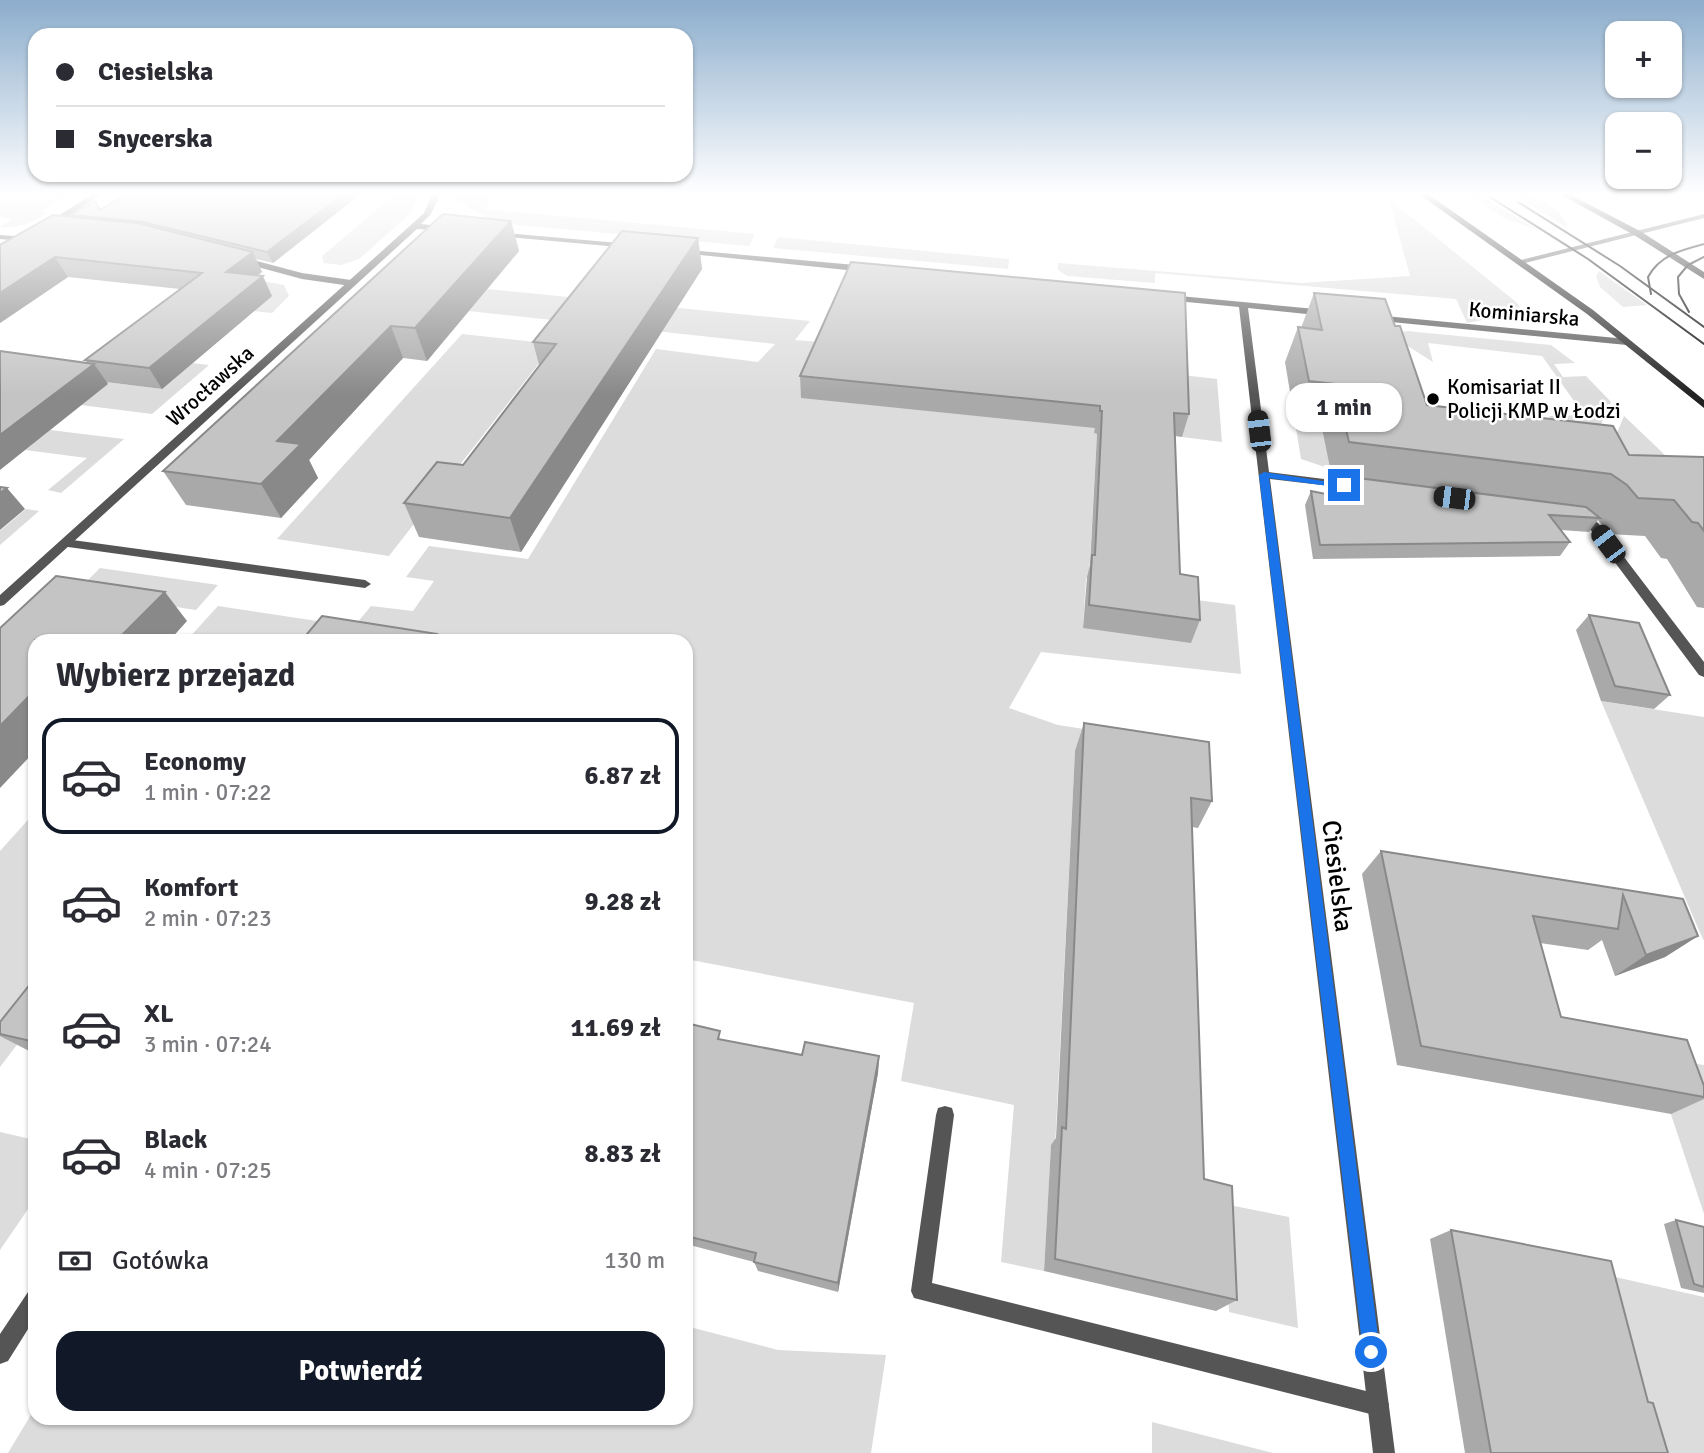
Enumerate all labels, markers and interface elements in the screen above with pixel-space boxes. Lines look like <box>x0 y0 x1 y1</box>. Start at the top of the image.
map controls <box>1605 21 1682 189</box>
button: + <box>1605 21 1682 98</box>
text: Ciesielska <box>98 56 213 88</box>
button: − <box>1605 112 1682 189</box>
text: Snycerska <box>98 123 213 155</box>
street label: Kominiarska <box>1467 296 1581 332</box>
street label: Wrocławska <box>161 340 259 432</box>
place label: Komisariat II Policji KMP w Łodzi <box>1447 374 1621 424</box>
callout: 1 min <box>1286 384 1402 433</box>
marker: Komisariat II Policji KMP w Łodzi <box>1425 391 1441 407</box>
text: 1 min <box>1316 393 1372 422</box>
car <box>1247 409 1272 453</box>
route end <box>1328 469 1360 501</box>
car <box>1432 485 1477 511</box>
car <box>1587 521 1630 567</box>
text: Wybierz przejazd <box>56 656 295 695</box>
icon: car <box>60 745 123 808</box>
text: Economy <box>144 746 246 778</box>
text: 6.87 zł <box>585 760 661 792</box>
text: 1 min · 07:22 <box>144 778 272 807</box>
street label: Ciesielska <box>1314 818 1360 934</box>
icon: car <box>60 871 123 934</box>
text: Komfort <box>144 872 238 904</box>
text: 9.28 zł <box>585 886 661 918</box>
text: 2 min · 07:23 <box>144 904 272 933</box>
icon: car <box>60 997 123 1060</box>
text: XL <box>144 998 174 1030</box>
text: 11.69 zł <box>570 1012 661 1044</box>
text: 3 min · 07:24 <box>144 1030 272 1059</box>
icon: car <box>60 1123 123 1186</box>
text: Black <box>144 1124 207 1156</box>
text: 8.83 zł <box>585 1138 661 1170</box>
text: 4 min · 07:25 <box>144 1156 272 1185</box>
icon: cash <box>56 1242 94 1280</box>
text: Gotówka <box>112 1245 209 1277</box>
text: 130 m <box>604 1246 665 1275</box>
button: Potwierdź <box>56 1331 665 1411</box>
route start <box>1355 1336 1387 1368</box>

